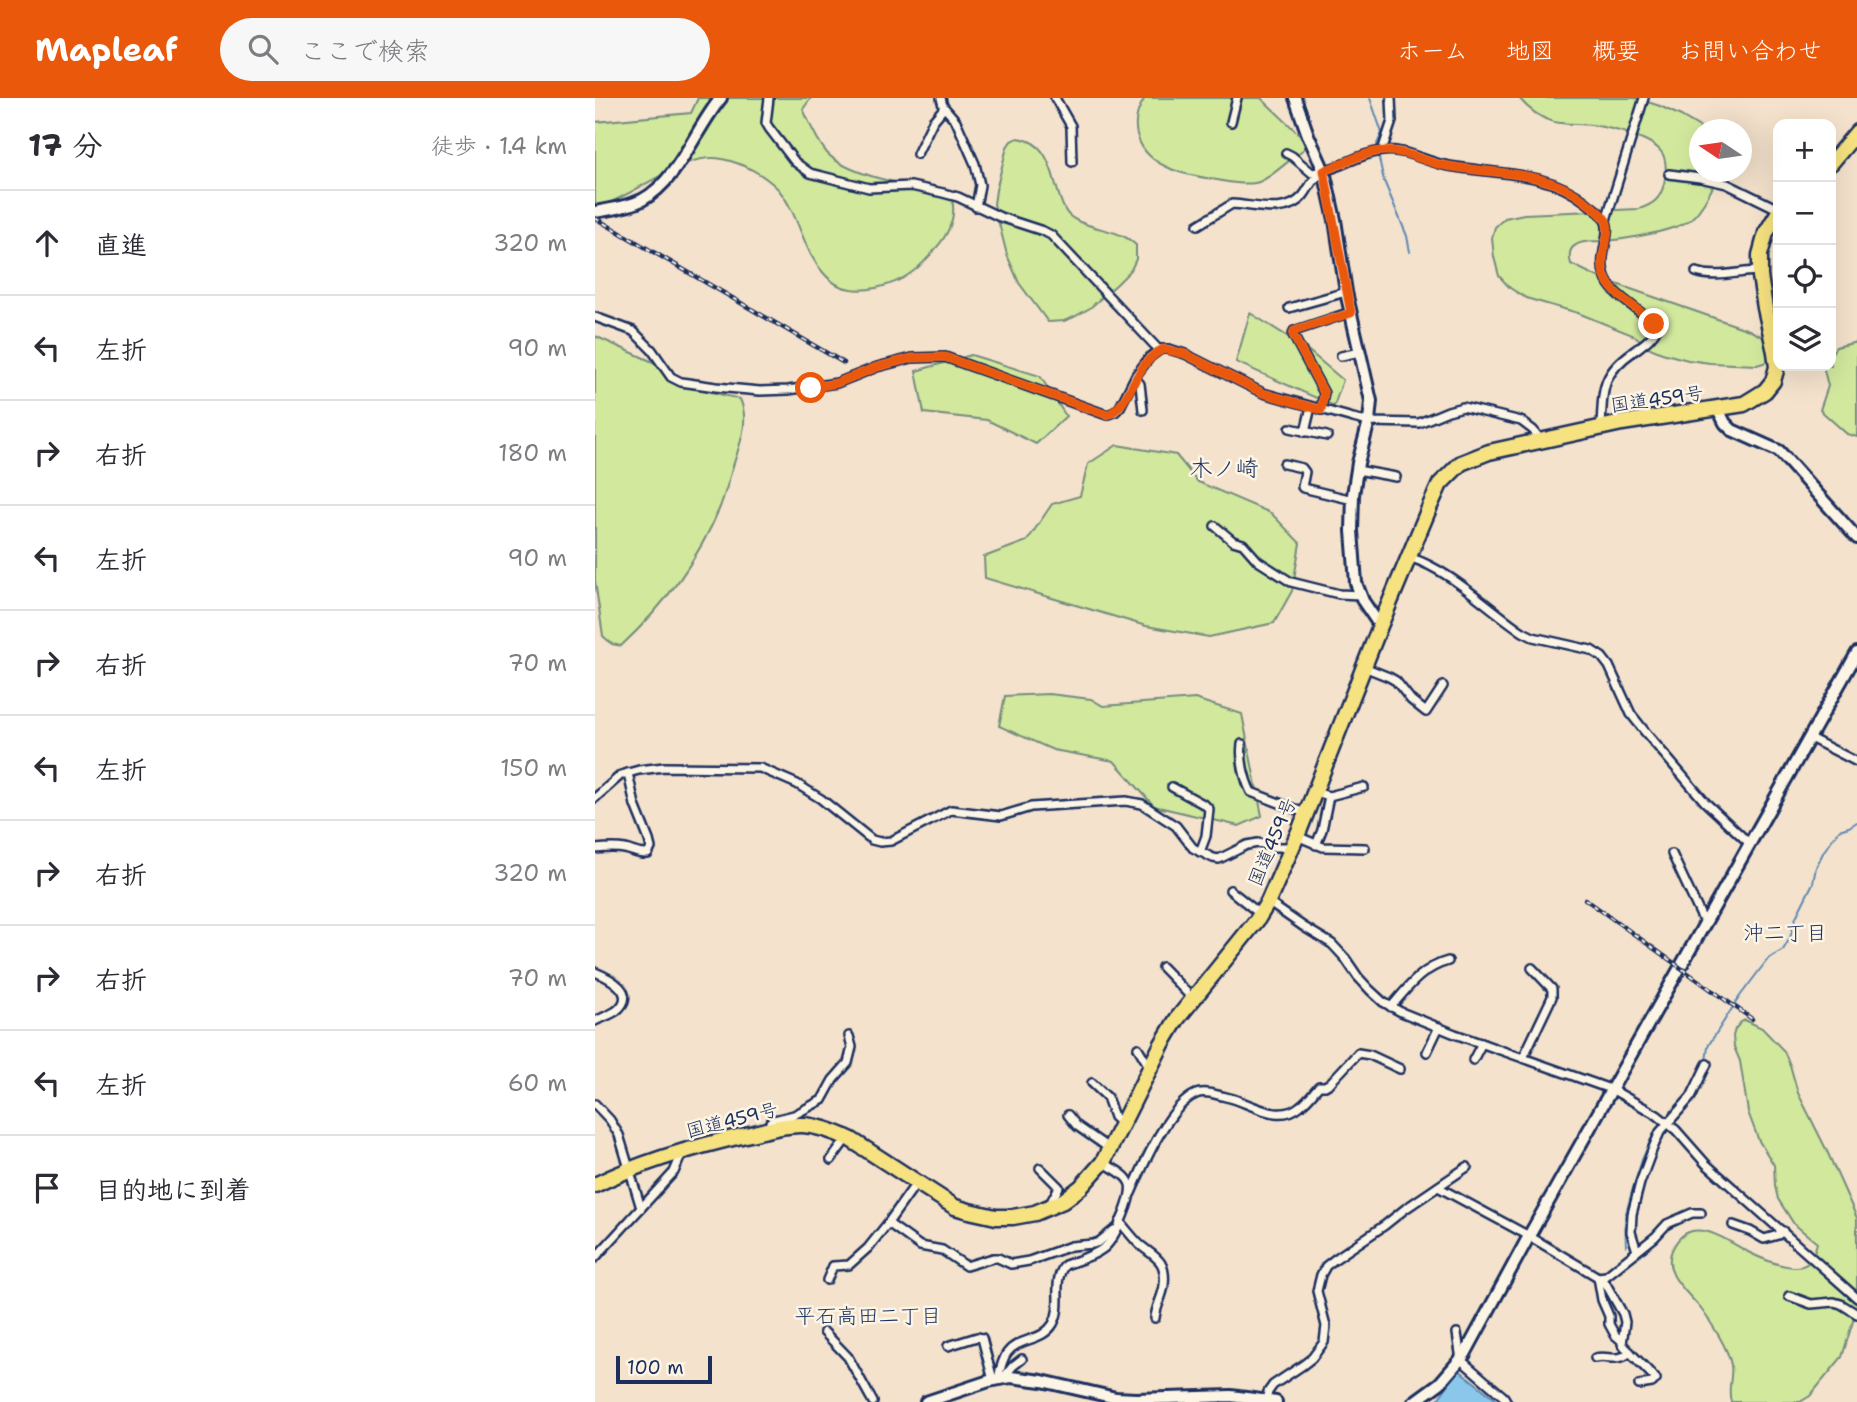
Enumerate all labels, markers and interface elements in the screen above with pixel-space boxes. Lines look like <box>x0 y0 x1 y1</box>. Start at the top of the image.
search box <box>220 18 710 81</box>
text: Mapleaf <box>35 27 178 72</box>
icon: search <box>244 30 282 68</box>
text: ここで検索 <box>300 33 430 68</box>
text: ホーム <box>1397 35 1468 67</box>
text: 地図 <box>1506 35 1554 67</box>
text: 概要 <box>1592 35 1640 67</box>
text: お問い合わせ <box>1678 35 1822 67</box>
north arrow <box>1689 119 1752 182</box>
map controls <box>1773 119 1836 371</box>
button: + <box>1773 119 1836 182</box>
text: 17 分 <box>28 125 103 166</box>
text: 徒歩 · 1.4 km <box>431 131 567 161</box>
button: − <box>1773 182 1836 245</box>
icon: ahead <box>28 224 66 262</box>
text: 直進 <box>95 227 147 262</box>
text: 320 m <box>493 228 567 258</box>
button: locate <box>1773 245 1836 308</box>
route end <box>1638 308 1669 339</box>
button: layers <box>1773 308 1836 371</box>
icon: left <box>28 329 66 367</box>
text: 左折 <box>95 332 147 367</box>
text: 90 m <box>507 333 567 363</box>
route start <box>795 372 826 403</box>
street label: 国道459号 <box>1609 380 1705 418</box>
icon: right <box>28 434 66 472</box>
text: 右折 <box>95 437 147 472</box>
text: 180 m <box>498 438 567 468</box>
district label: 木ノ崎 <box>1190 453 1259 483</box>
icon: left <box>28 539 66 577</box>
text: 左折 <box>95 542 147 577</box>
text: 90 m <box>507 543 567 573</box>
icon: right <box>28 644 66 682</box>
text: 右折 <box>95 647 147 682</box>
text: 70 m <box>508 648 567 678</box>
icon: left <box>28 749 66 787</box>
text: 左折 <box>95 752 147 787</box>
text: 150 m <box>500 753 567 783</box>
street label: 国道459号 <box>1242 794 1302 890</box>
icon: right <box>28 854 66 892</box>
text: 右折 <box>95 857 147 892</box>
text: 320 m <box>493 858 567 888</box>
district label: 沖二丁目 <box>1743 919 1827 947</box>
icon: right <box>28 959 66 997</box>
text: 右折 <box>95 962 147 997</box>
text: 70 m <box>508 963 567 993</box>
icon: left <box>28 1064 66 1102</box>
text: 左折 <box>95 1067 147 1102</box>
text: 60 m <box>508 1068 567 1098</box>
street label: 国道459号 <box>683 1097 781 1143</box>
icon: arrive <box>28 1169 66 1207</box>
text: 目的地に到着 <box>95 1172 251 1207</box>
district label: 平石高田二丁目 <box>795 1302 942 1330</box>
scale bar <box>616 1353 712 1385</box>
text: 100 m <box>627 1355 684 1380</box>

